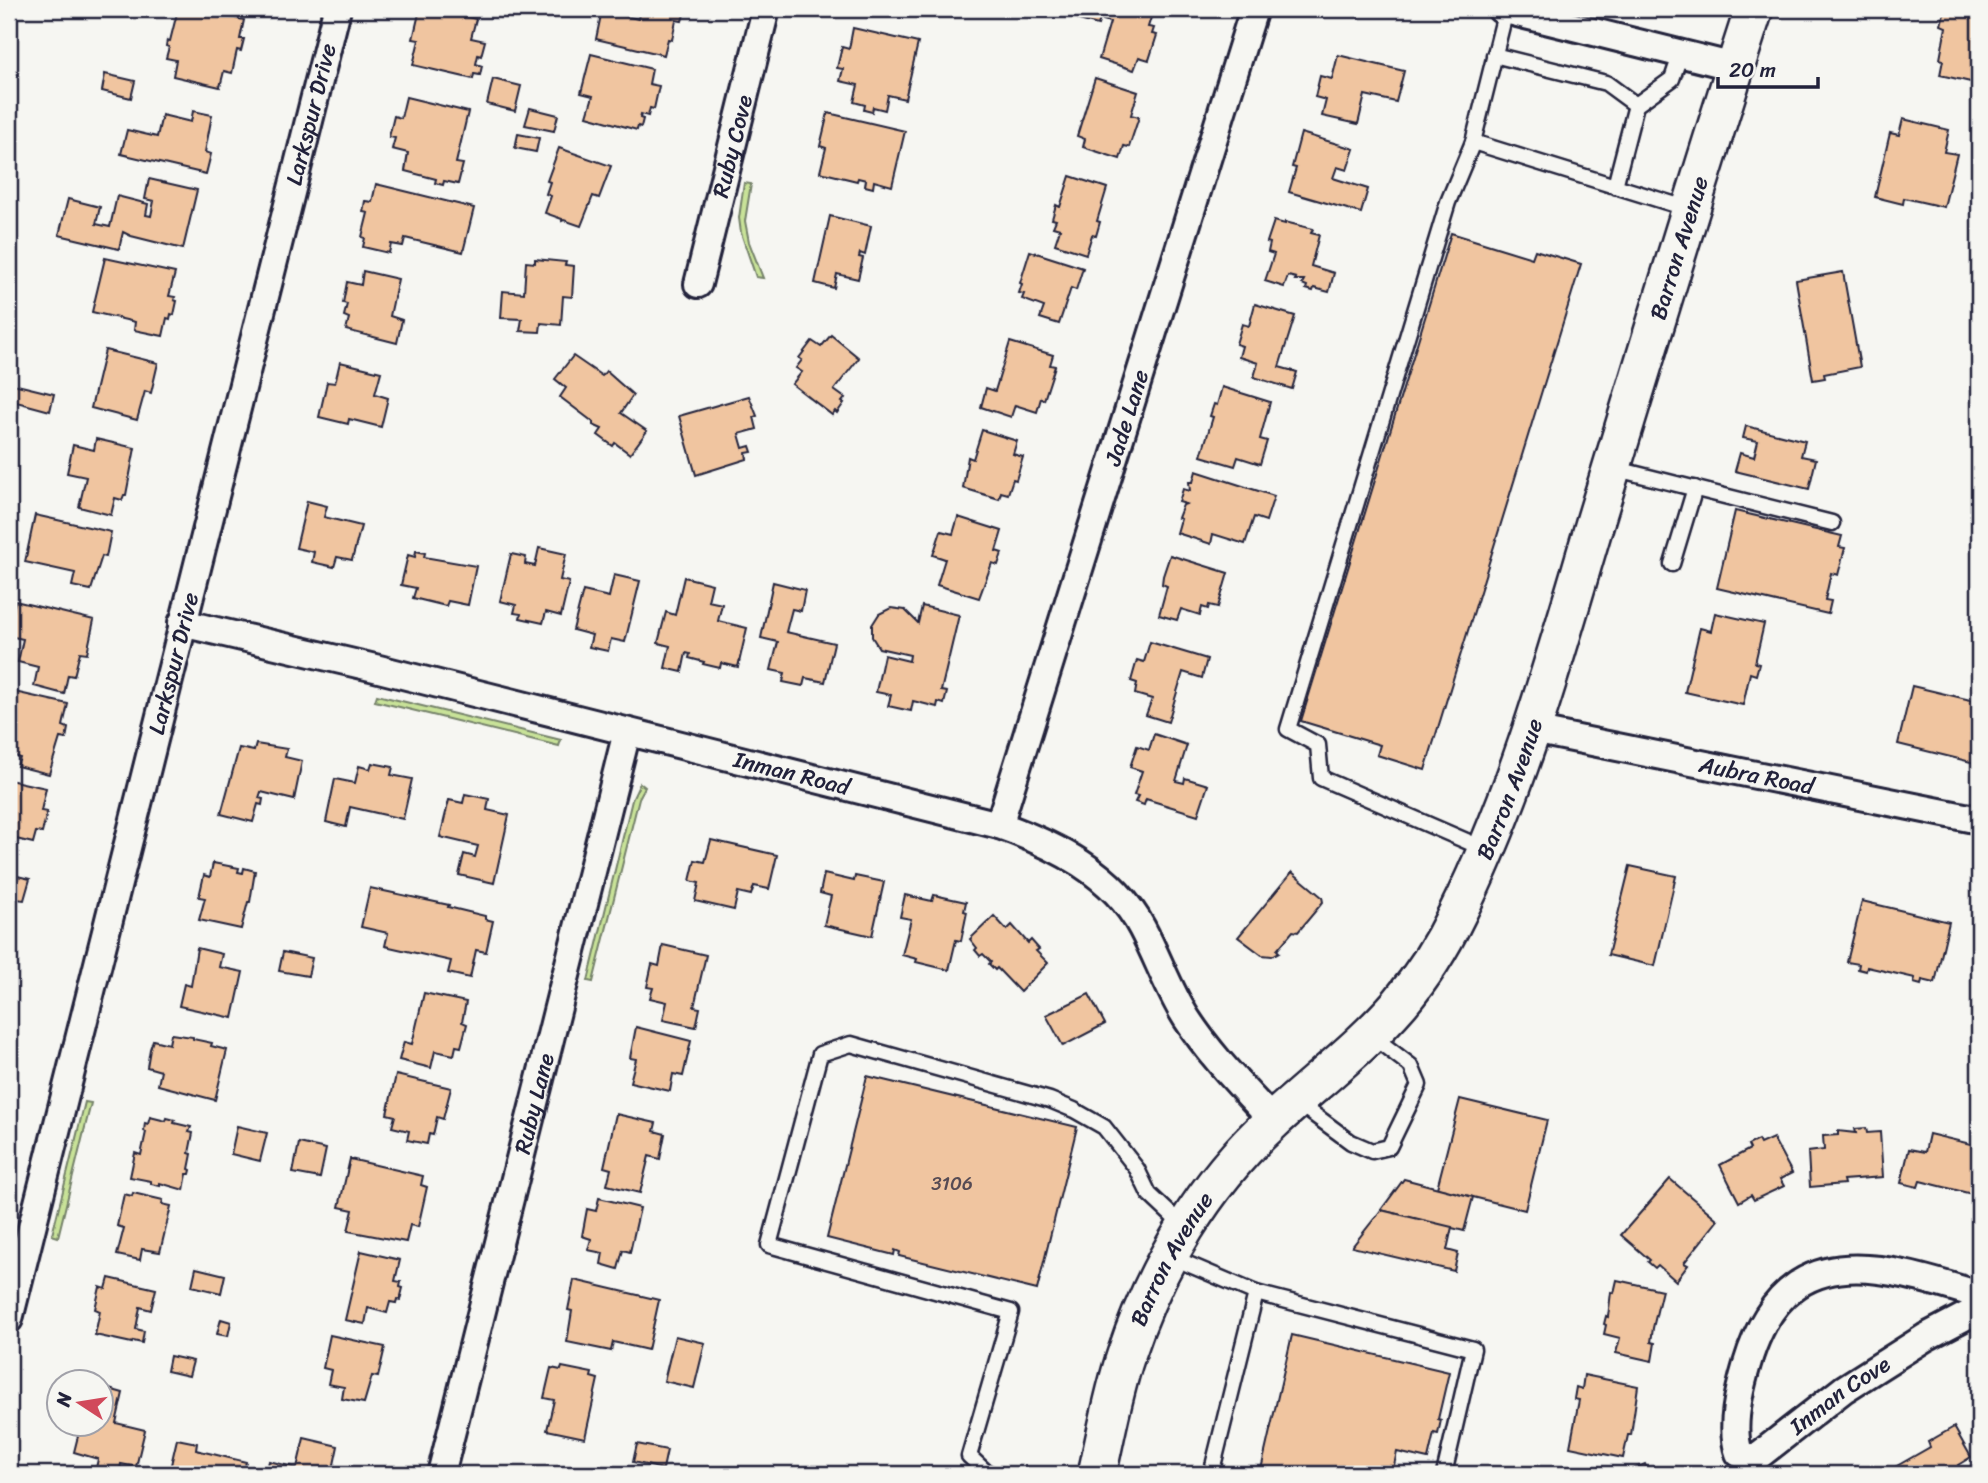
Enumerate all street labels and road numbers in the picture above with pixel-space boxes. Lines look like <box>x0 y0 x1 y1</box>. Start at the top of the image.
street label: Larkspur Drive <box>273 39 348 190</box>
street label: Ruby Cove <box>700 90 765 202</box>
street label: Barron Avenue <box>1637 171 1720 325</box>
street label: Jade Lane <box>1092 364 1161 472</box>
street label: Larkspur Drive <box>136 588 211 739</box>
street label: Barron Avenue <box>1464 713 1555 866</box>
street label: Inman Road <box>728 738 856 808</box>
street label: Aubra Road <box>1695 743 1819 807</box>
street label: Ruby Lane <box>502 1049 566 1158</box>
street label: Barron Avenue <box>1118 1182 1224 1332</box>
street label: Inman Cove <box>1779 1344 1899 1446</box>

